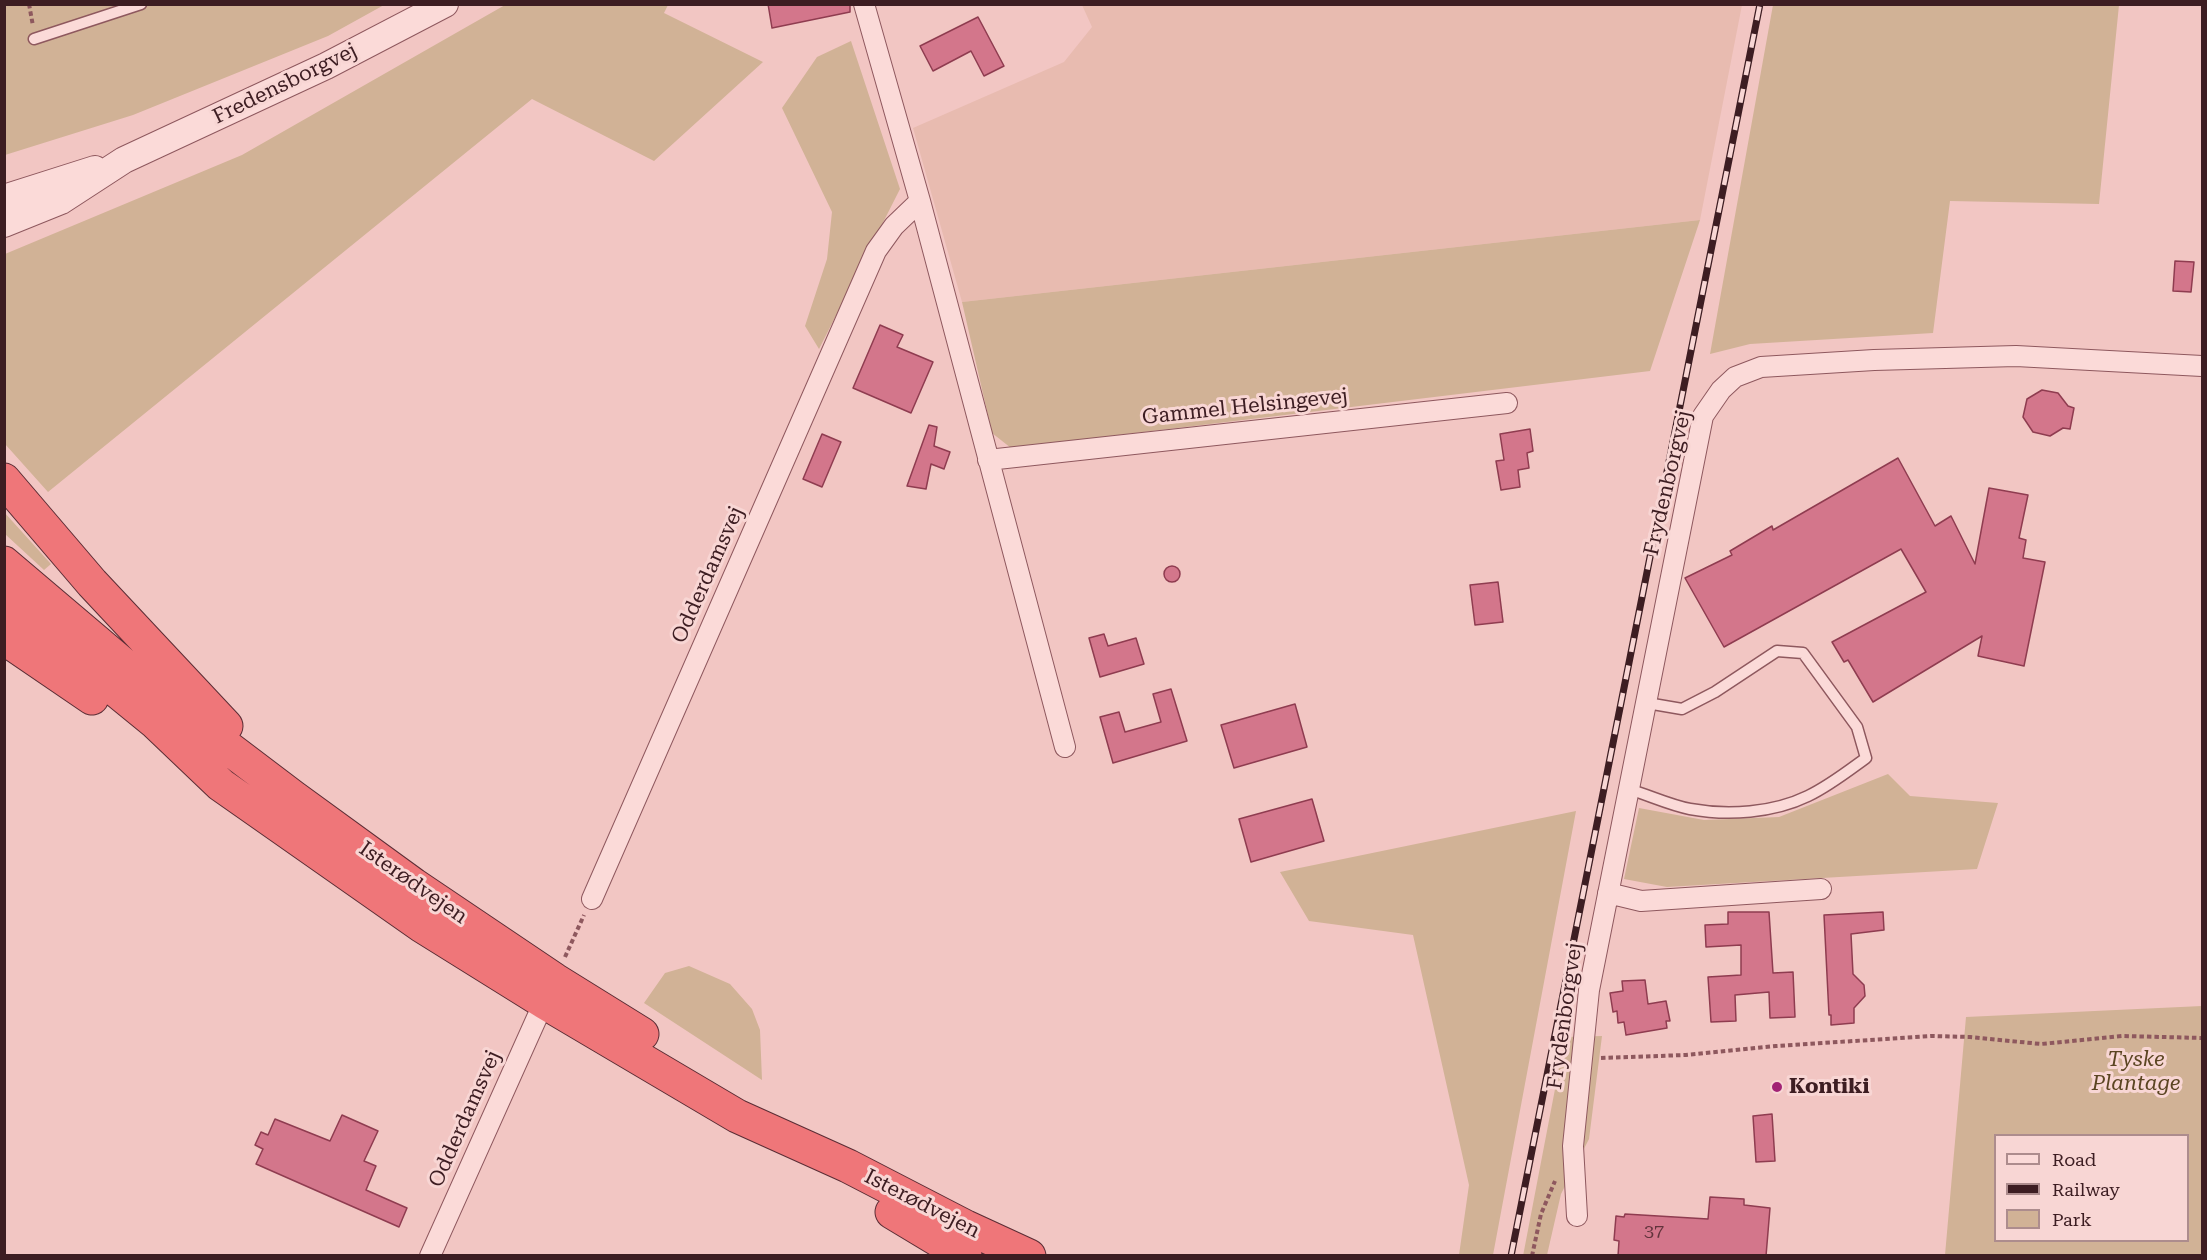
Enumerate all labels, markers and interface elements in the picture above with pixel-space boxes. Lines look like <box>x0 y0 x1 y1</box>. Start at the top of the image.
street label: Fredensborgvej <box>209 38 361 130</box>
street label: Gammel Helsingevej <box>1141 384 1349 430</box>
street label: Frydenborgvej <box>1639 408 1697 558</box>
street label: Odderdamsvej <box>667 503 749 647</box>
street label: Isterødvejen <box>354 836 472 930</box>
street label: Frydenborgvej <box>1542 941 1588 1091</box>
street label: Odderdamsvej <box>424 1047 506 1191</box>
park label: Tyske Plantage <box>2092 1047 2180 1097</box>
place label: Kontiki <box>1789 1074 1870 1100</box>
marker: Kontiki <box>1770 1080 1784 1094</box>
legend <box>1994 1134 2189 1242</box>
text: Road <box>2052 1149 2096 1170</box>
street label: Isterødvejen <box>860 1164 984 1244</box>
text: Railway <box>2052 1179 2120 1200</box>
text: Park <box>2052 1209 2092 1230</box>
house number: 37 <box>1644 1221 1664 1243</box>

